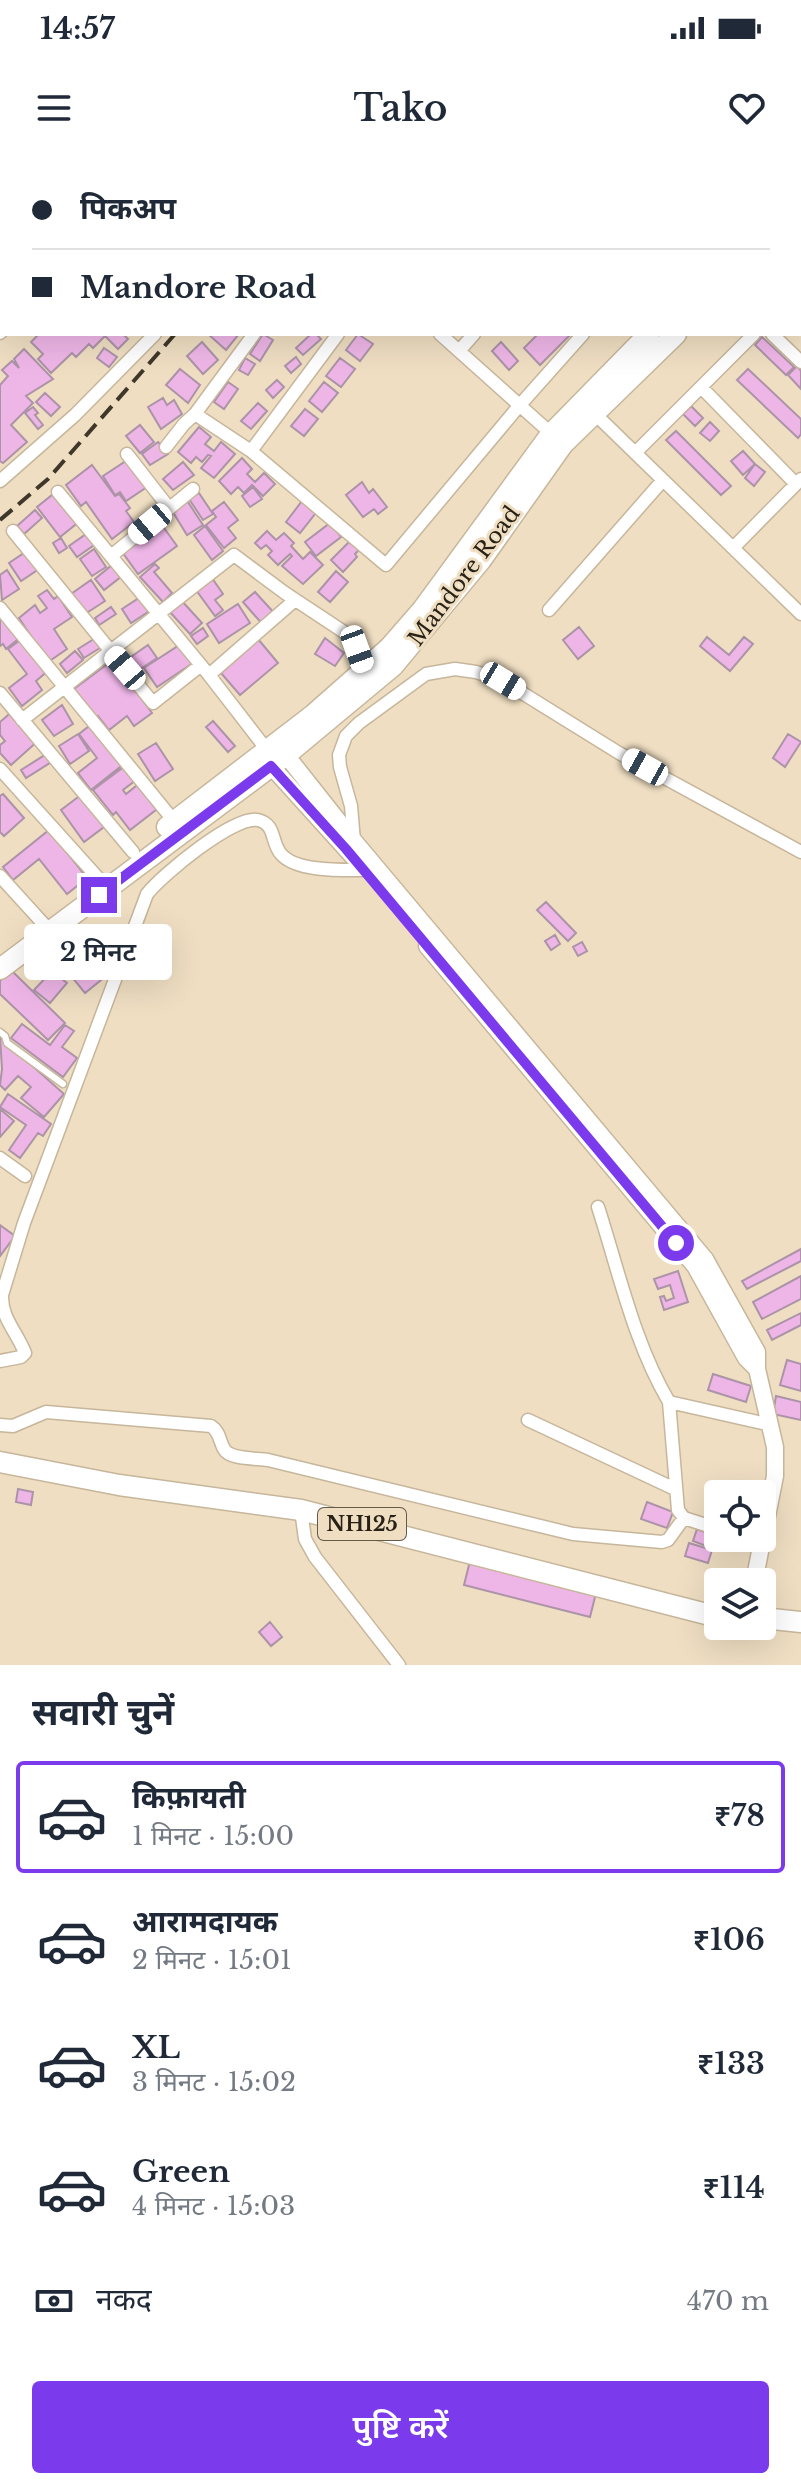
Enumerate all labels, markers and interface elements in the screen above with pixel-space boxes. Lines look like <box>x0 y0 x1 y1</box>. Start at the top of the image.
text: 14:57 <box>40 10 115 47</box>
icon: menu <box>32 86 76 130</box>
text: Tako <box>354 86 447 131</box>
icon: heart <box>725 86 769 130</box>
text: पिकअप <box>80 190 176 227</box>
text: Mandore Road <box>80 269 316 306</box>
car <box>124 499 176 549</box>
street label: Mandore Road <box>403 501 526 651</box>
car <box>338 622 376 676</box>
car <box>100 642 150 694</box>
car <box>476 658 530 704</box>
car <box>618 745 672 789</box>
route end <box>81 877 117 913</box>
callout: 2 मिनट <box>25 923 173 979</box>
text: 2 मिनट <box>60 936 136 968</box>
route start <box>658 1225 694 1261</box>
map controls <box>704 1480 776 1640</box>
button: locate <box>704 1480 776 1552</box>
road number: NH125 <box>318 1508 406 1540</box>
button: layers <box>704 1568 776 1640</box>
text: सवारी चुनें <box>32 1690 174 1735</box>
text: किफ़ायती <box>132 1779 246 1816</box>
icon: car <box>36 1781 108 1853</box>
text: ₹78 <box>714 1797 765 1834</box>
text: 1 मिनट · 15:00 <box>132 1820 294 1852</box>
text: आरामदायक <box>132 1903 278 1940</box>
icon: car <box>36 1905 108 1977</box>
text: ₹106 <box>693 1921 765 1958</box>
text: 2 मिनट · 15:01 <box>132 1944 292 1976</box>
icon: car <box>36 2029 108 2101</box>
text: XL <box>132 2029 180 2066</box>
text: ₹133 <box>697 2045 765 2082</box>
text: 3 मिनट · 15:02 <box>132 2066 296 2098</box>
icon: car <box>36 2153 108 2225</box>
text: Green <box>132 2153 230 2190</box>
text: ₹114 <box>703 2169 765 2206</box>
text: 4 मिनट · 15:03 <box>132 2190 295 2222</box>
icon: cash <box>32 2279 76 2323</box>
text: नकद <box>96 2281 152 2318</box>
text: 470 m <box>687 2285 769 2317</box>
button: पुष्टि करें <box>32 2381 769 2473</box>

